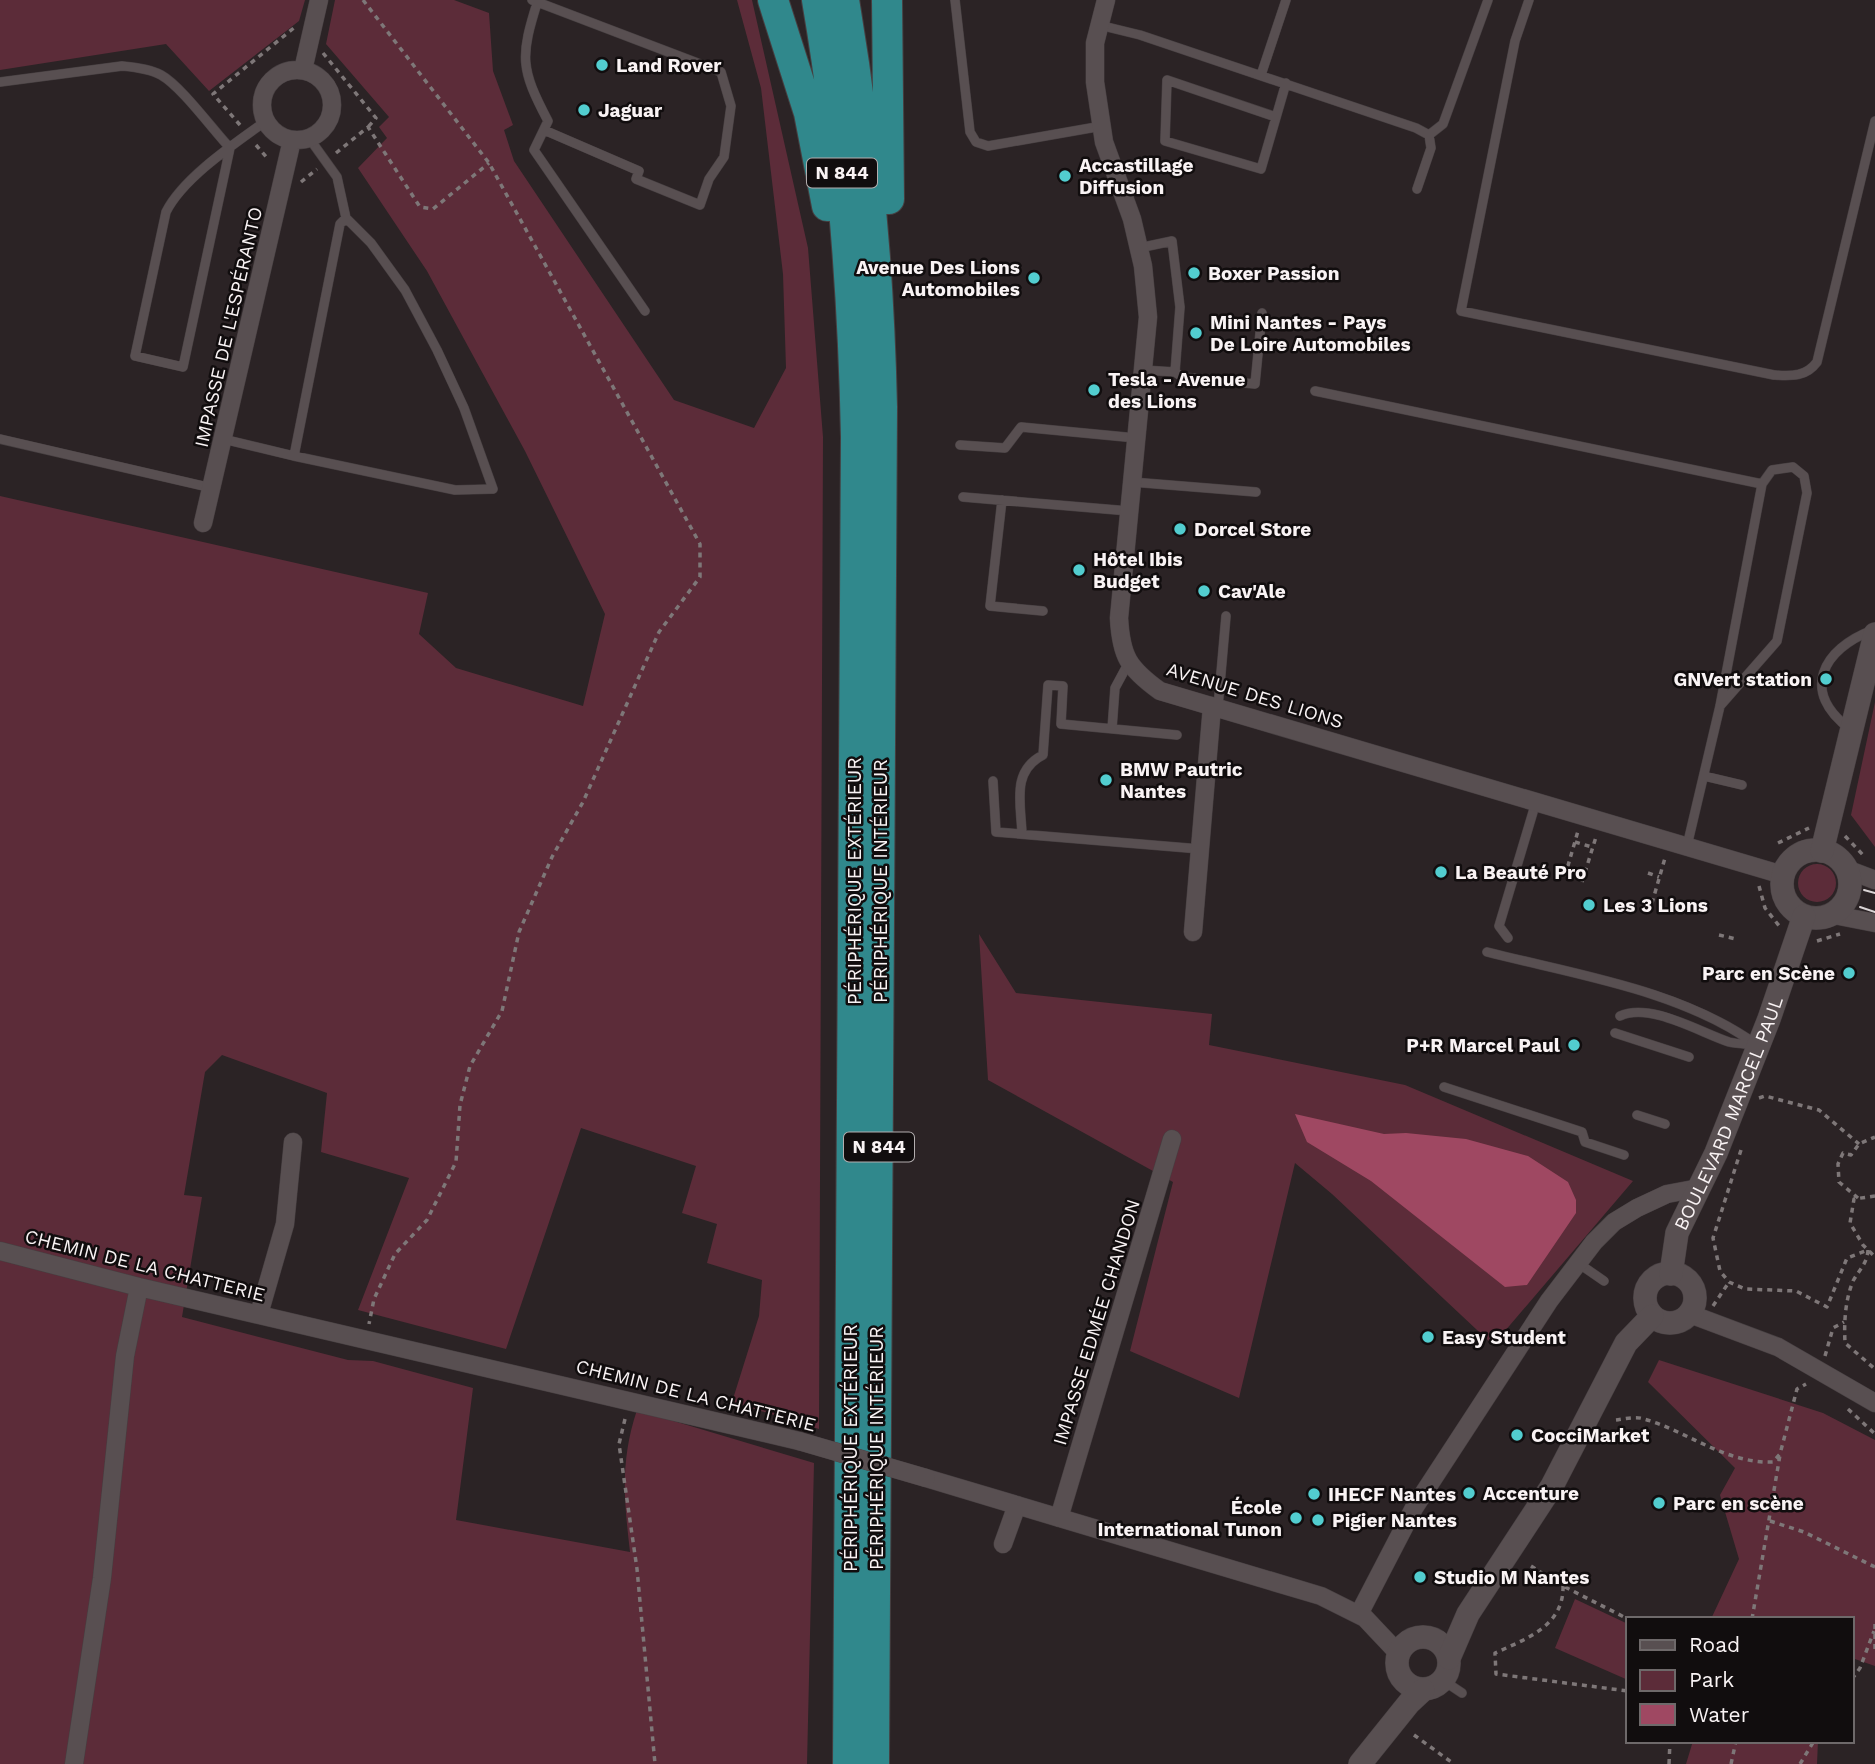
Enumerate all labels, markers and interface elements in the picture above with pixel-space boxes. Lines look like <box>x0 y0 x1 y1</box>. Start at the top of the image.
place label: Land Rover <box>616 54 722 77</box>
marker: Land Rover <box>594 57 610 73</box>
place label: Jaguar <box>598 99 663 122</box>
marker: Jaguar <box>576 102 592 118</box>
place label: Accastillage Diffusion <box>1079 154 1193 199</box>
road number: N 844 <box>807 158 877 188</box>
marker: Accastillage Diffusion <box>1057 168 1073 184</box>
street label: IMPASSE DE L'ESPÉRANTO <box>190 205 267 450</box>
place label: Avenue Des Lions Automobiles <box>856 256 1020 301</box>
place label: Boxer Passion <box>1208 262 1340 285</box>
marker: Boxer Passion <box>1186 265 1202 281</box>
marker: Avenue Des Lions Automobiles <box>1026 270 1042 286</box>
place label: Mini Nantes - Pays De Loire Automobiles <box>1210 311 1411 356</box>
marker: Mini Nantes - Pays De Loire Automobiles <box>1188 325 1204 341</box>
place label: Tesla - Avenue des Lions <box>1108 368 1245 413</box>
marker: Tesla - Avenue des Lions <box>1086 382 1102 398</box>
place label: Dorcel Store <box>1194 518 1311 541</box>
marker: Dorcel Store <box>1172 521 1188 537</box>
place label: Hôtel Ibis Budget <box>1093 548 1183 593</box>
marker: Hôtel Ibis Budget <box>1071 562 1087 578</box>
place label: Cav'Ale <box>1218 580 1286 603</box>
marker: Cav'Ale <box>1196 583 1212 599</box>
street label: AVENUE DES LIONS <box>1164 658 1346 733</box>
place label: GNVert station <box>1673 668 1812 691</box>
marker: GNVert station <box>1818 671 1834 687</box>
street label: PÉRIPHÉRIQUE EXTÉRIEUR <box>843 757 866 1005</box>
place label: BMW Pautric Nantes <box>1120 758 1243 803</box>
street label: PÉRIPHÉRIQUE INTÉRIEUR <box>869 759 892 1003</box>
marker: BMW Pautric Nantes <box>1098 772 1114 788</box>
place label: La Beauté Pro <box>1455 861 1586 884</box>
marker: La Beauté Pro <box>1433 864 1449 880</box>
place label: Les 3 Lions <box>1603 894 1708 917</box>
marker: Les 3 Lions <box>1581 897 1597 913</box>
place label: Parc en Scène <box>1702 962 1835 985</box>
marker: Parc en Scène <box>1841 965 1857 981</box>
street label: BOULEVARD MARCEL PAUL <box>1669 993 1788 1234</box>
place label: P+R Marcel Paul <box>1406 1034 1561 1057</box>
marker: P+R Marcel Paul <box>1566 1037 1582 1053</box>
road number: N 844 <box>844 1132 914 1162</box>
street label: IMPASSE EDMÉE CHANDON <box>1048 1196 1145 1448</box>
street label: CHEMIN DE LA CHATTERIE <box>22 1225 267 1306</box>
street label: PÉRIPHÉRIQUE EXTÉRIEUR <box>839 1324 862 1572</box>
street label: PÉRIPHÉRIQUE INTÉRIEUR <box>865 1326 888 1570</box>
place label: Easy Student <box>1442 1326 1567 1349</box>
marker: Easy Student <box>1420 1329 1436 1345</box>
street label: CHEMIN DE LA CHATTERIE <box>573 1355 818 1436</box>
place label: CocciMarket <box>1531 1424 1650 1447</box>
marker: CocciMarket <box>1509 1427 1525 1443</box>
place label: Accenture <box>1483 1482 1579 1505</box>
place label: IHECF Nantes <box>1328 1483 1456 1506</box>
marker: Accenture <box>1461 1485 1477 1501</box>
marker: IHECF Nantes <box>1306 1486 1322 1502</box>
place label: Parc en scène <box>1673 1492 1804 1515</box>
marker: Parc en scène <box>1651 1495 1667 1511</box>
place label: École International Tunon <box>1097 1496 1282 1541</box>
place label: Pigier Nantes <box>1332 1509 1457 1532</box>
marker: École International Tunon <box>1288 1510 1304 1526</box>
marker: Pigier Nantes <box>1310 1512 1326 1528</box>
place label: Studio M Nantes <box>1434 1566 1590 1589</box>
marker: Studio M Nantes <box>1412 1569 1428 1585</box>
legend <box>1626 1617 1854 1743</box>
text: Road <box>1689 1632 1740 1657</box>
text: Park <box>1689 1667 1734 1692</box>
text: Water <box>1689 1702 1750 1727</box>

